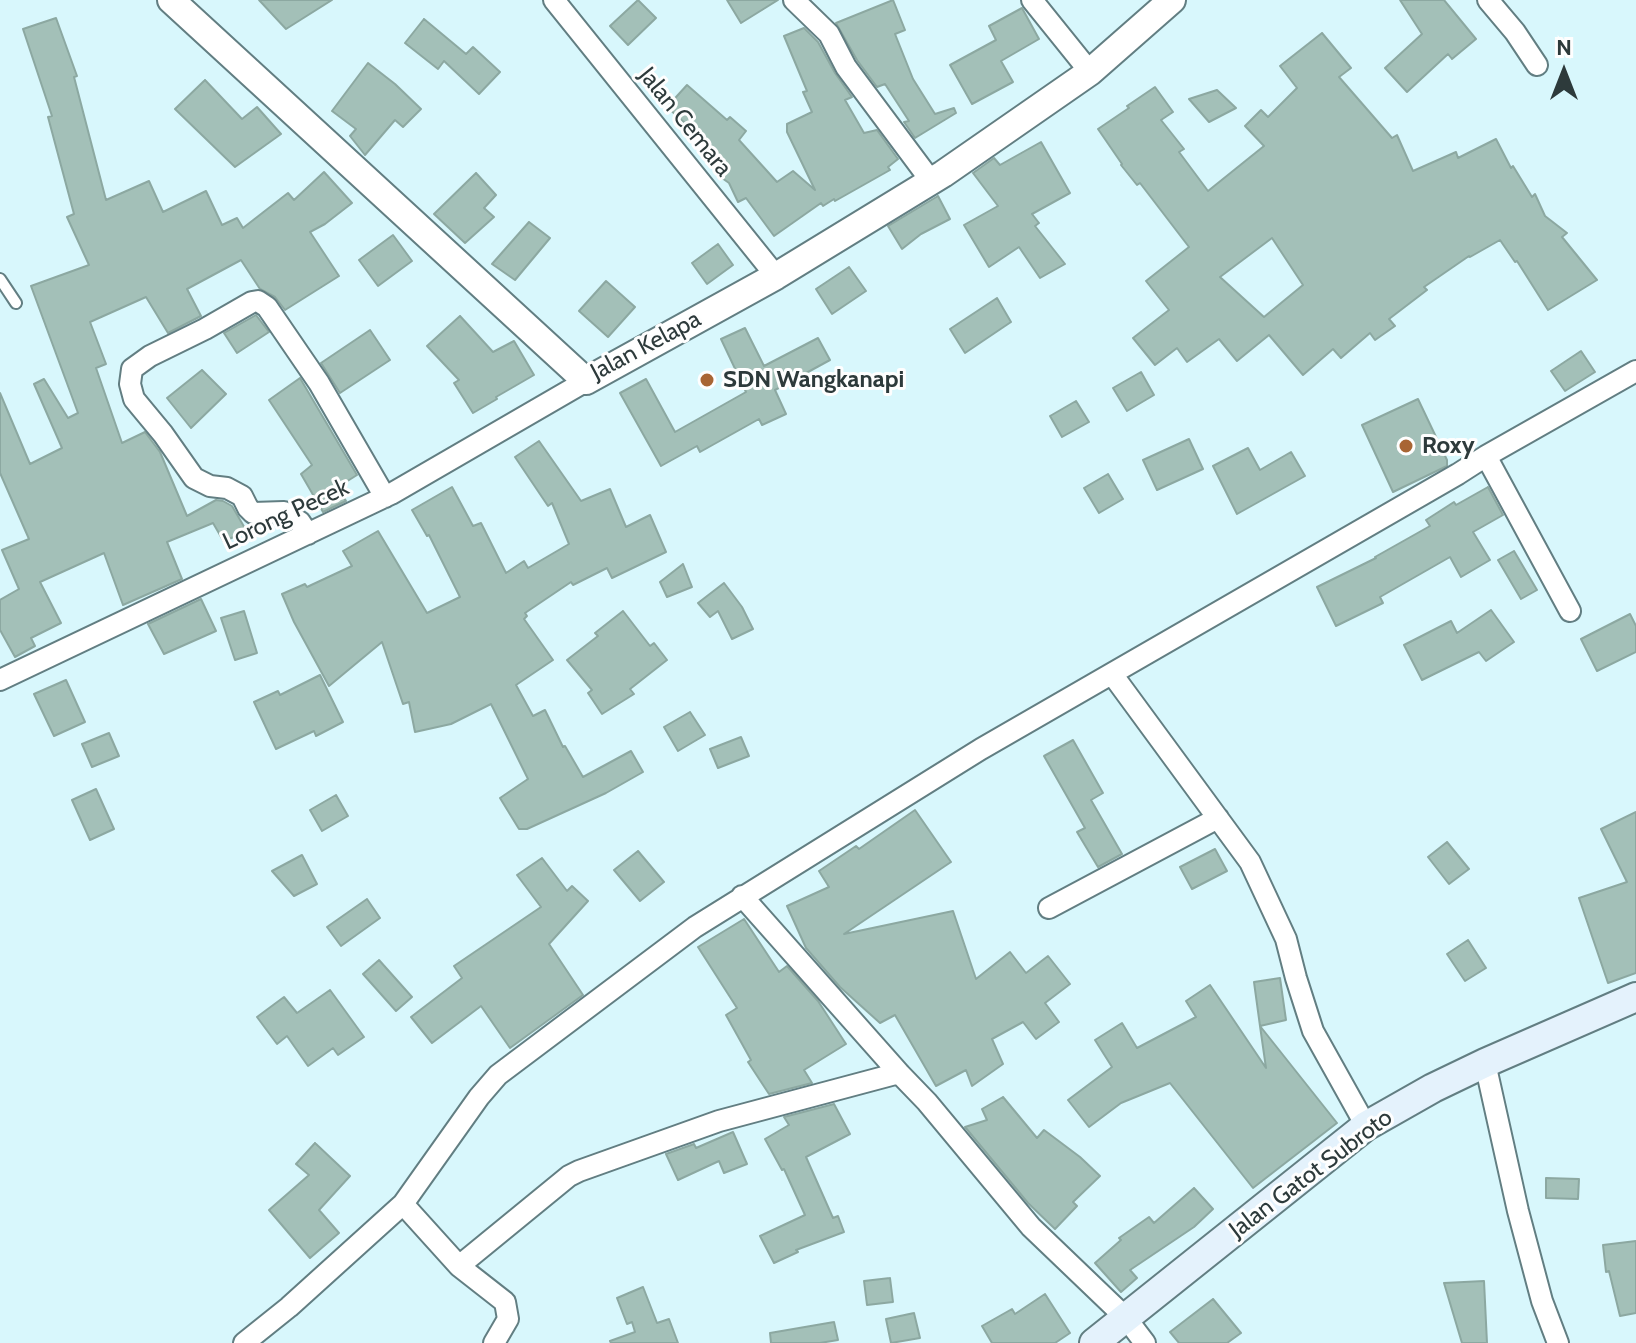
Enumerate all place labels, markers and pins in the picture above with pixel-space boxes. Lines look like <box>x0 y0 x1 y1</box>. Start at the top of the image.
place label: SDN Wangkanapi <box>723 366 904 394</box>
marker: SDN Wangkanapi <box>698 371 716 389</box>
place label: Roxy <box>1422 432 1475 460</box>
marker: Roxy <box>1397 437 1415 455</box>

